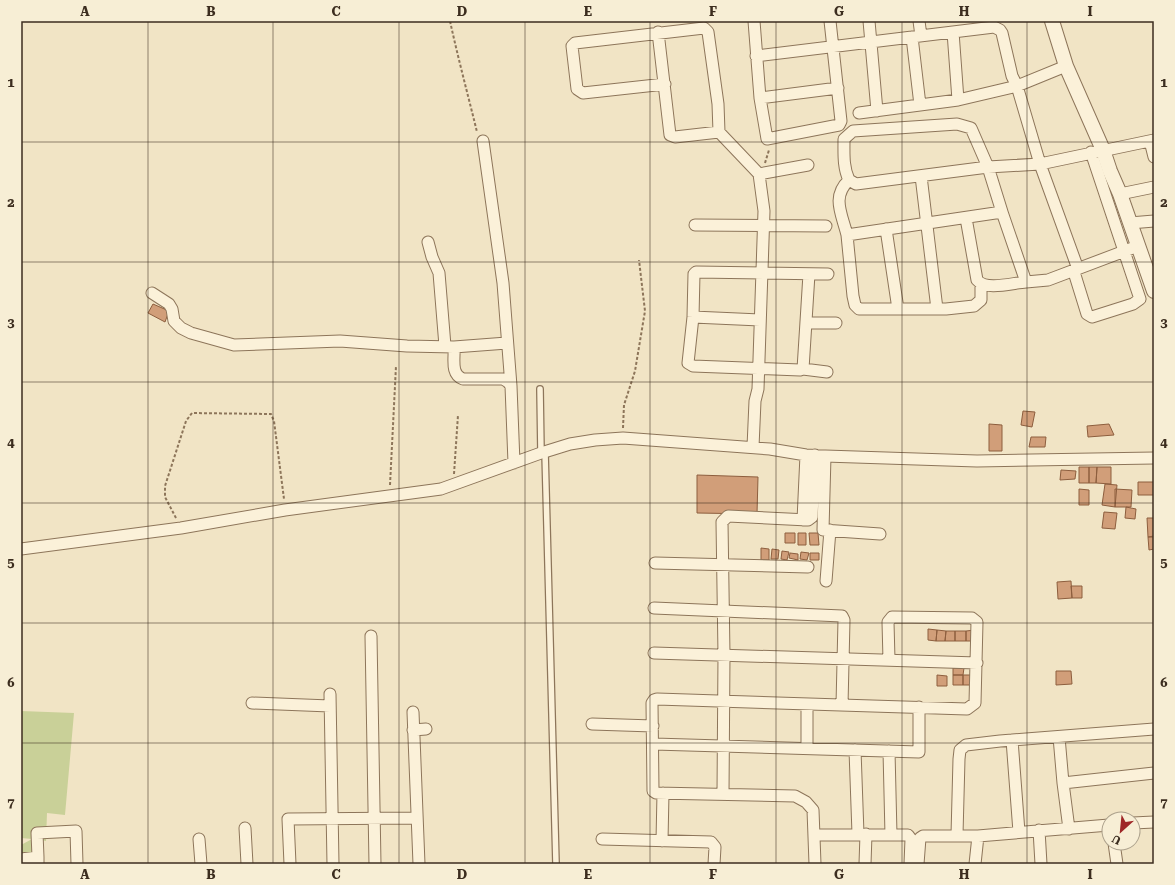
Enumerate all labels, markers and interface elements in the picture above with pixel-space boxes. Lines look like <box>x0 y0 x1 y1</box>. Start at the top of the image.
text: A <box>80 4 90 19</box>
text: B <box>206 4 216 19</box>
text: C <box>331 4 341 19</box>
text: D <box>457 4 467 19</box>
text: E <box>584 4 592 19</box>
text: F <box>709 4 717 19</box>
text: G <box>834 4 844 19</box>
text: H <box>959 4 970 19</box>
text: I <box>1087 4 1093 19</box>
text: 1 <box>7 75 15 90</box>
text: 1 <box>1160 75 1168 90</box>
text: 2 <box>7 195 15 210</box>
text: 2 <box>1160 195 1168 210</box>
text: 3 <box>7 315 15 330</box>
text: 3 <box>1160 315 1168 330</box>
text: 4 <box>7 435 15 450</box>
text: 4 <box>1160 435 1168 450</box>
text: 5 <box>7 555 15 570</box>
text: 5 <box>1160 555 1168 570</box>
text: 6 <box>7 675 15 690</box>
text: 6 <box>1160 675 1168 690</box>
text: 7 <box>7 795 15 810</box>
text: 7 <box>1160 795 1168 810</box>
north arrow <box>1101 811 1141 851</box>
text: U <box>1109 832 1123 847</box>
text: A <box>80 867 90 882</box>
text: B <box>206 867 216 882</box>
text: C <box>331 867 341 882</box>
text: D <box>457 867 467 882</box>
text: E <box>584 867 592 882</box>
text: F <box>709 867 717 882</box>
text: G <box>834 867 844 882</box>
text: H <box>959 867 970 882</box>
text: I <box>1087 867 1093 882</box>

